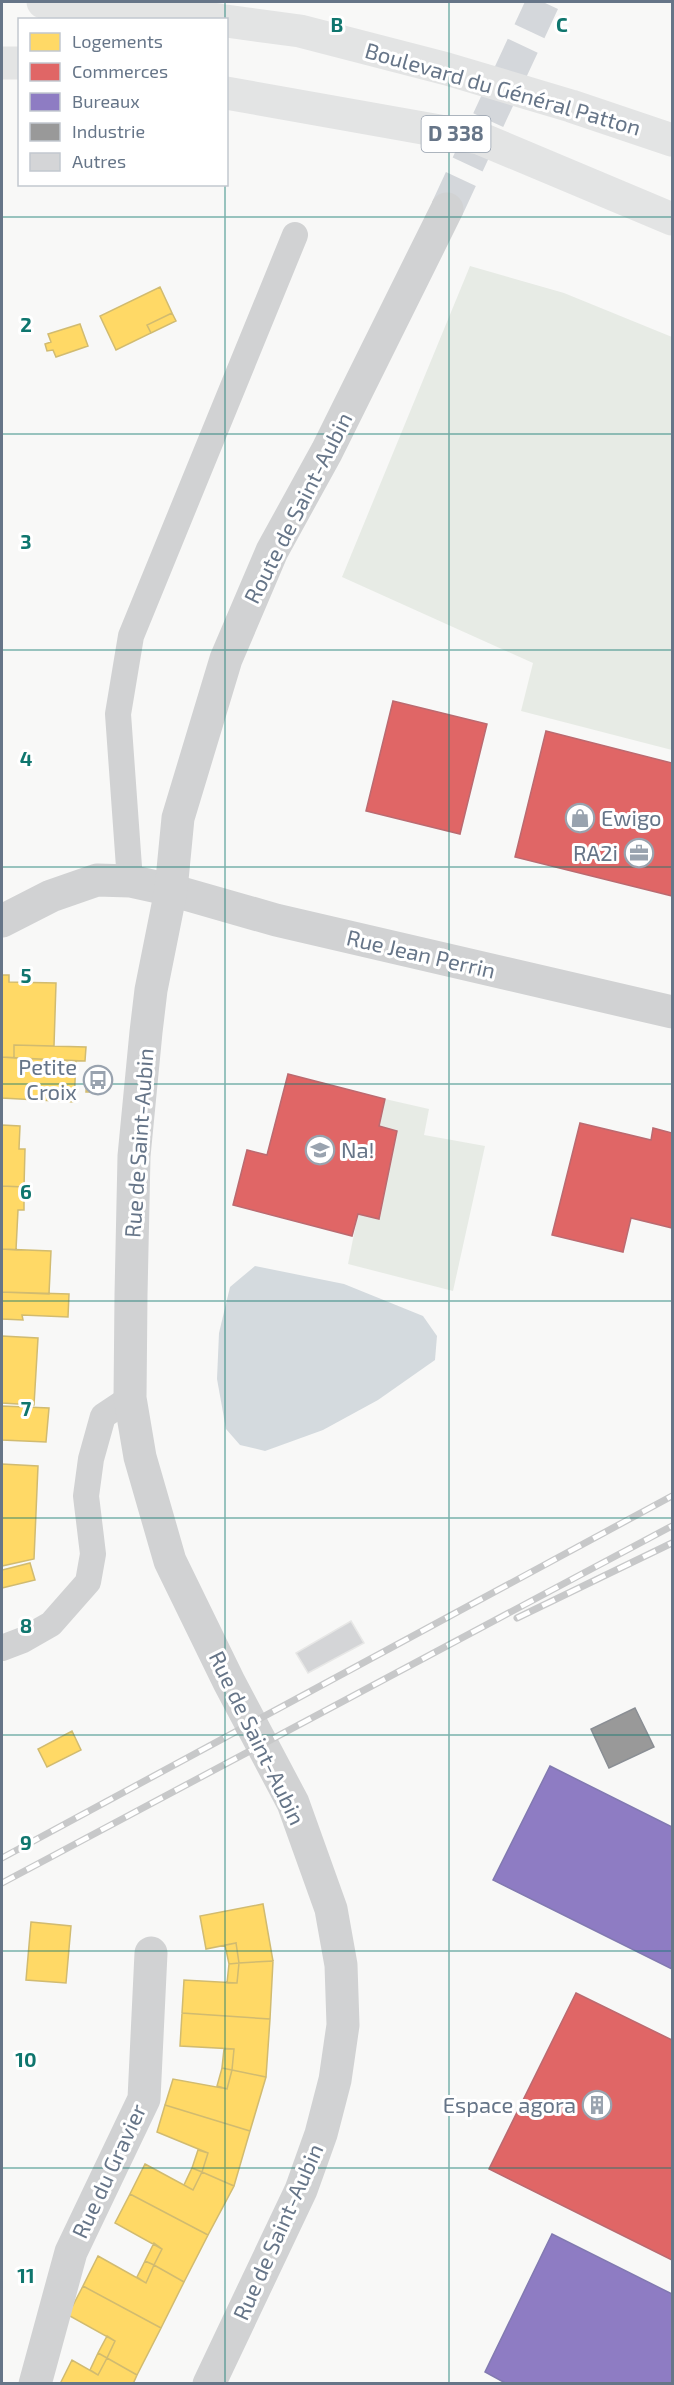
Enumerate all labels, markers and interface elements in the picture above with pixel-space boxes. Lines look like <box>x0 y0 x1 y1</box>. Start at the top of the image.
text: B <box>331 12 343 36</box>
text: C <box>556 12 568 36</box>
legend <box>18 18 228 186</box>
text: Logements <box>72 30 163 52</box>
street label: Boulevard du Général Patton <box>362 36 644 140</box>
text: Commerces <box>72 60 168 82</box>
text: Bureaux <box>72 90 140 112</box>
road number: D 338 <box>422 116 490 152</box>
text: Industrie <box>72 120 145 142</box>
text: Autres <box>72 150 126 172</box>
text: 2 <box>20 312 32 336</box>
street label: Route de Saint-Aubin <box>238 408 357 607</box>
text: 3 <box>20 529 32 553</box>
text: 4 <box>20 746 33 770</box>
shop icon: Ewigo <box>564 802 596 834</box>
place label: Ewigo <box>601 804 662 830</box>
office icon: RA2i <box>623 837 655 869</box>
place label: RA2i <box>573 839 618 865</box>
street label: Rue Jean Perrin <box>344 923 498 983</box>
text: 5 <box>20 963 32 987</box>
street label: Rue de Saint-Aubin <box>118 1047 158 1239</box>
place label: Petite Croix <box>18 1053 77 1104</box>
bus stop icon: Petite Croix <box>82 1064 114 1096</box>
school or university icon: Na! <box>304 1134 336 1166</box>
place label: Na! <box>341 1136 375 1162</box>
text: 6 <box>20 1179 32 1203</box>
text: 7 <box>21 1396 32 1420</box>
text: 8 <box>20 1613 32 1637</box>
street label: Rue de Saint-Aubin <box>205 1646 311 1829</box>
text: 9 <box>20 1830 32 1854</box>
text: 10 <box>15 2047 37 2071</box>
building icon: Espace agora <box>581 2089 613 2121</box>
place label: Espace agora <box>443 2091 576 2117</box>
street label: Rue du Gravier <box>66 2099 151 2242</box>
street label: Rue de Saint-Aubin <box>227 2139 328 2324</box>
text: 11 <box>17 2263 35 2287</box>

